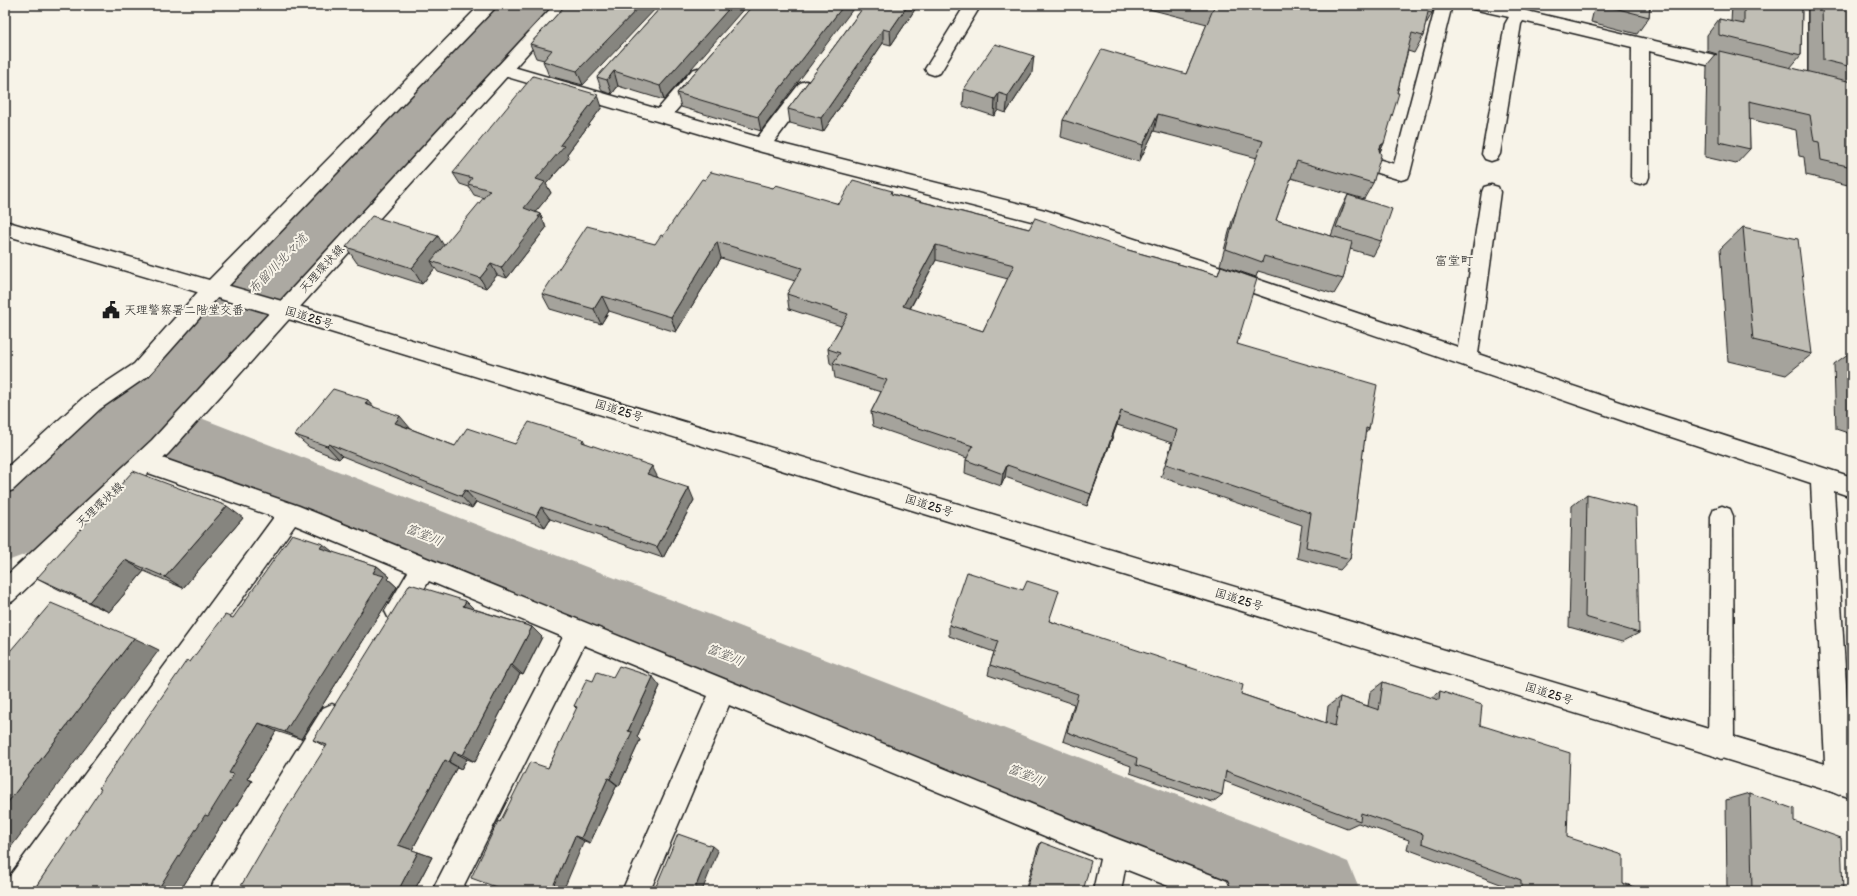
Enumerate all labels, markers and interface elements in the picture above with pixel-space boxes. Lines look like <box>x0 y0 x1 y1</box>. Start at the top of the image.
water label: 布留川北々流 <box>245 230 312 298</box>
street label: 天理環状線 <box>296 242 348 296</box>
district label: 富堂町 <box>1434 253 1474 269</box>
public building icon: 天理警察署二階堂交番 <box>101 300 121 320</box>
place label: 天理警察署二階堂交番 <box>124 303 244 318</box>
street label: 国道25号 <box>283 304 335 332</box>
street label: 国道25号 <box>593 397 645 425</box>
street label: 天理環状線 <box>73 479 127 531</box>
street label: 国道25号 <box>903 492 955 520</box>
water label: 富堂川 <box>403 520 445 550</box>
street label: 国道25号 <box>1213 586 1265 614</box>
water label: 富堂川 <box>704 640 746 670</box>
street label: 国道25号 <box>1523 680 1575 708</box>
water label: 富堂川 <box>1005 760 1047 790</box>

